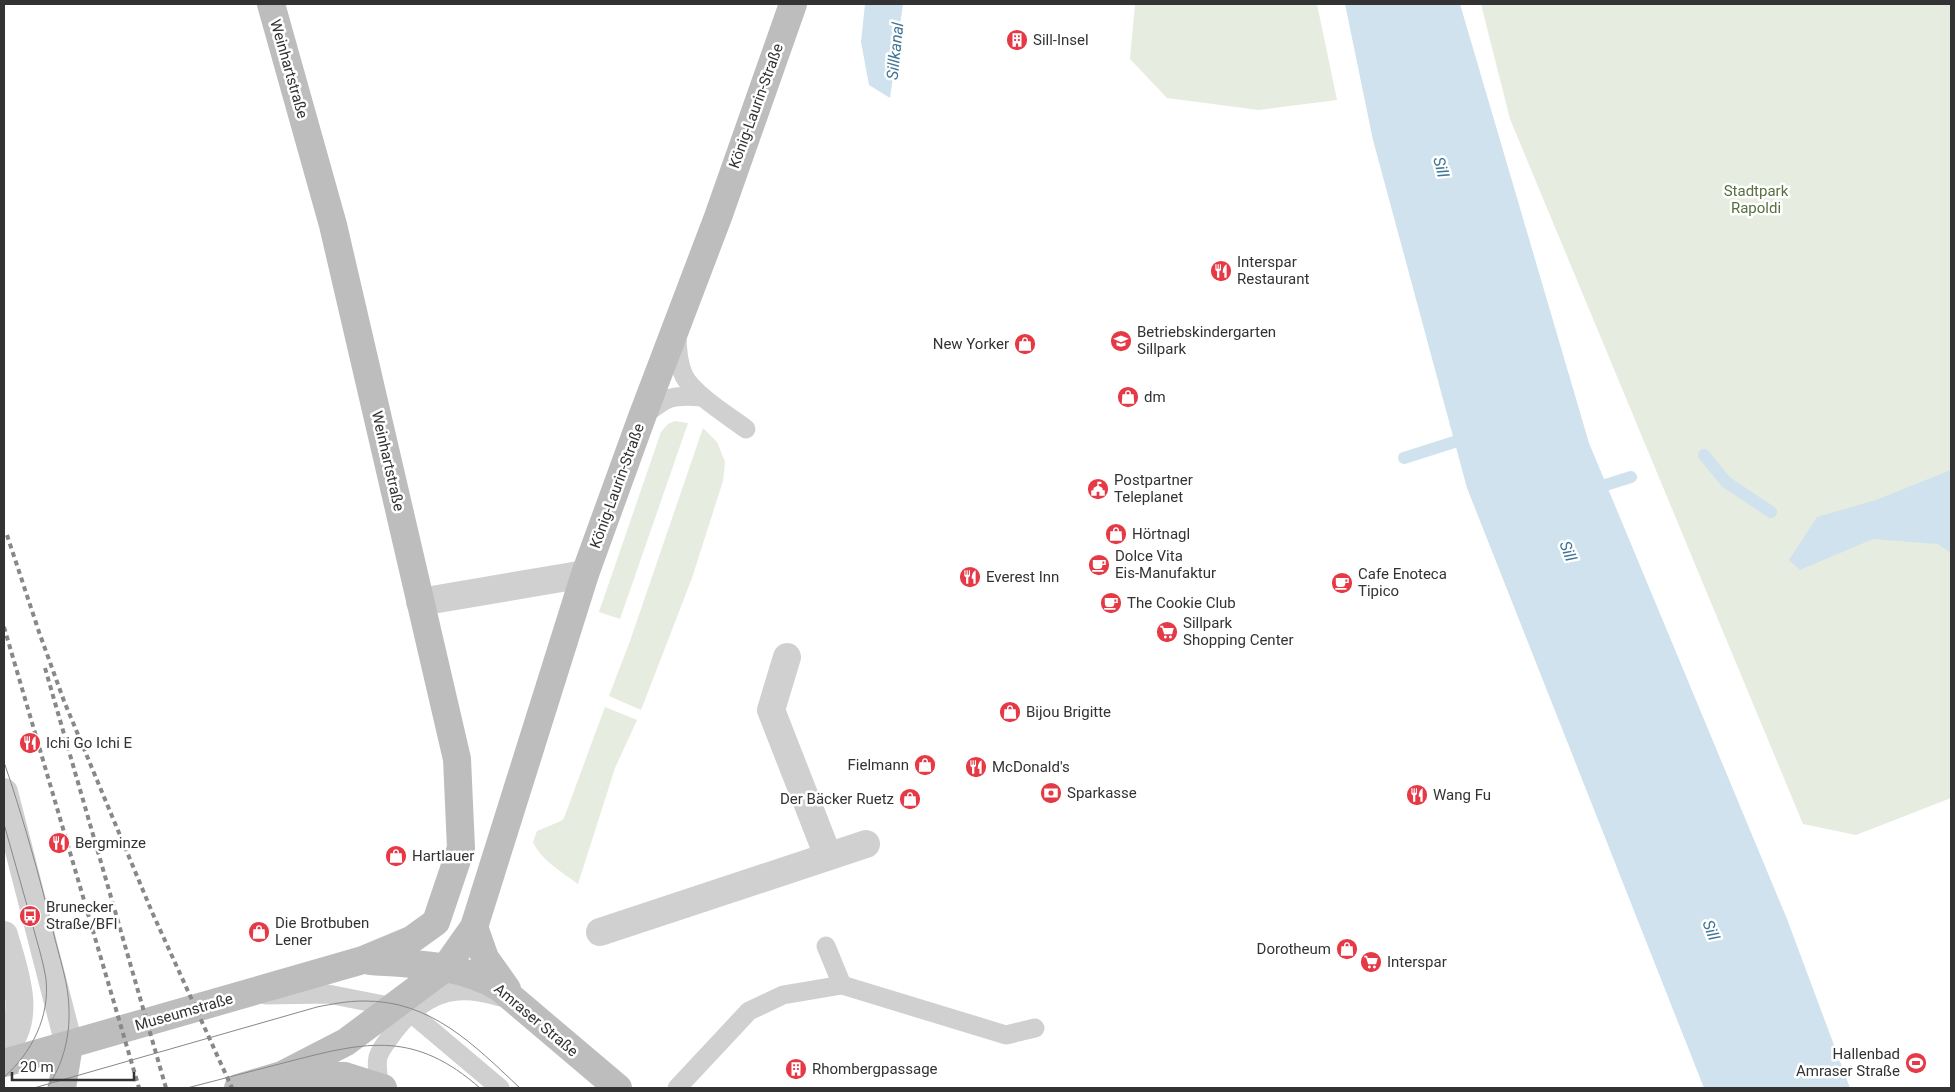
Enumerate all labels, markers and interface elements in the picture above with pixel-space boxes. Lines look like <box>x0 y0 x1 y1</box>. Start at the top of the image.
street label: Weinhartstraße <box>266 17 312 121</box>
water label: Sillkanal <box>883 21 907 81</box>
building icon: Sill-Insel <box>1005 28 1029 52</box>
place label: Sill-Insel <box>1033 31 1089 49</box>
street label: König-Laurin-Straße <box>725 41 787 171</box>
water label: Sill <box>1429 155 1453 180</box>
park label: Stadtpark Rapoldi <box>1724 182 1789 217</box>
place label: Interspar Restaurant <box>1237 253 1310 288</box>
restaurant icon: Interspar Restaurant <box>1209 259 1233 283</box>
place label: Betriebskindergarten Sillpark <box>1137 323 1276 358</box>
school or university icon: Betriebskindergarten Sillpark <box>1109 329 1133 353</box>
shop icon: New Yorker <box>1013 332 1037 356</box>
place label: New Yorker <box>933 335 1009 353</box>
shop icon: dm <box>1116 385 1140 409</box>
place label: dm <box>1144 388 1166 406</box>
street label: Weinhartstraße <box>368 409 408 513</box>
street label: König-Laurin-Straße <box>586 421 648 551</box>
place label: Postpartner Teleplanet <box>1114 471 1193 506</box>
public building icon: Postpartner Teleplanet <box>1086 477 1110 501</box>
shop icon: Hörtnagl <box>1104 522 1128 546</box>
place label: Hörtnagl <box>1132 525 1190 543</box>
water label: Sill <box>1555 538 1581 564</box>
place label: Dolce Vita Eis-Manufaktur <box>1115 547 1216 582</box>
cafe icon: Dolce Vita Eis-Manufaktur <box>1087 553 1111 577</box>
restaurant icon: Everest Inn <box>958 565 982 589</box>
place label: Cafe Enoteca Tipico <box>1358 565 1447 600</box>
place label: Everest Inn <box>986 568 1059 586</box>
cafe icon: Cafe Enoteca Tipico <box>1330 571 1354 595</box>
cafe icon: The Cookie Club <box>1099 591 1123 615</box>
place label: The Cookie Club <box>1127 594 1236 612</box>
place label: Sillpark Shopping Center <box>1183 614 1294 649</box>
supermarket icon: Sillpark Shopping Center <box>1155 620 1179 644</box>
shop icon: Bijou Brigitte <box>998 700 1022 724</box>
place label: Bijou Brigitte <box>1026 703 1111 721</box>
restaurant icon: Ichi Go Ichi E <box>18 731 42 755</box>
place label: Ichi Go Ichi E <box>46 734 133 752</box>
shop icon: Fielmann <box>913 753 937 777</box>
restaurant icon: McDonald's <box>964 755 988 779</box>
place label: Fielmann <box>848 756 909 774</box>
place label: McDonald's <box>992 758 1070 776</box>
bank icon: Sparkasse <box>1039 781 1063 805</box>
restaurant icon: Wang Fu <box>1405 783 1429 807</box>
place label: Sparkasse <box>1067 784 1137 802</box>
place label: Wang Fu <box>1433 786 1491 804</box>
shop icon: Der Bäcker Ruetz <box>898 787 922 811</box>
place label: Der Bäcker Ruetz <box>780 790 894 808</box>
restaurant icon: Bergminze <box>47 831 71 855</box>
place label: Bergminze <box>75 834 146 852</box>
shop icon: Hartlauer <box>384 844 408 868</box>
place label: Hartlauer <box>412 847 474 865</box>
place label: Brunecker Straße/BFI <box>46 898 118 933</box>
bus stop icon: Brunecker Straße/BFI <box>18 904 42 928</box>
place label: Die Brotbuben Lener <box>275 914 369 949</box>
water label: Sill <box>1698 917 1724 943</box>
shop icon: Die Brotbuben Lener <box>247 920 271 944</box>
shop icon: Dorotheum <box>1335 937 1359 961</box>
place label: Dorotheum <box>1257 940 1331 958</box>
supermarket icon: Interspar <box>1359 950 1383 974</box>
place label: Interspar <box>1387 953 1447 971</box>
street label: Amraser Straße <box>490 980 582 1060</box>
street label: Museumstraße <box>133 989 235 1035</box>
place label: Hallenbad Amraser Straße <box>1796 1045 1900 1080</box>
scale bar <box>12 1050 135 1082</box>
sports icon: Hallenbad Amraser Straße <box>1904 1051 1928 1075</box>
building icon: Rhombergpassage <box>784 1057 808 1081</box>
text: 20 m <box>20 1058 54 1076</box>
place label: Rhombergpassage <box>812 1060 938 1078</box>

